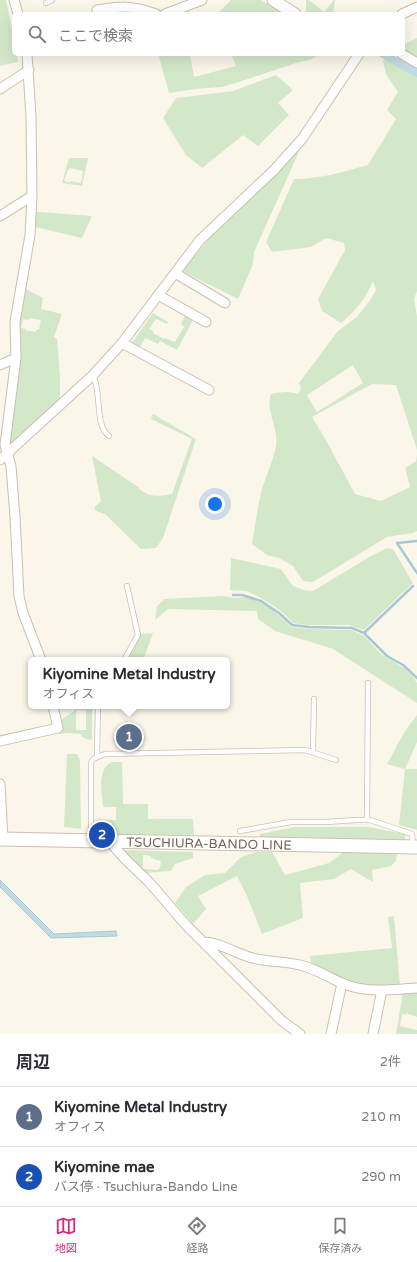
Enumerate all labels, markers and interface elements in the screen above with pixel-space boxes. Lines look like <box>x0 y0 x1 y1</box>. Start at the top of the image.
search box <box>12 12 405 56</box>
icon: search <box>26 23 48 45</box>
text: ここで検索 <box>58 27 133 45</box>
your location <box>205 494 225 514</box>
popup <box>28 657 230 709</box>
text: Kiyomine Metal Industry <box>43 665 215 683</box>
text: オフィス <box>43 686 94 702</box>
pin: 1 <box>116 722 142 752</box>
pin: 2 <box>89 820 115 850</box>
street label: TSUCHIURA-BANDO LINE <box>126 834 292 854</box>
text: 周辺 <box>16 1052 50 1073</box>
text: 2件 <box>380 1054 401 1070</box>
text: Kiyomine Metal Industry <box>54 1098 227 1116</box>
text: 1 <box>25 1109 33 1125</box>
text: 210 m <box>361 1109 401 1125</box>
text: オフィス <box>54 1119 106 1135</box>
text: Kiyomine mae <box>54 1158 155 1176</box>
text: 2 <box>25 1169 33 1185</box>
text: 290 m <box>361 1169 401 1185</box>
text: バス停 · Tsuchiura-Bando Line <box>54 1179 238 1195</box>
tab: 地図 <box>55 1215 77 1255</box>
tab: 経路 <box>186 1215 208 1255</box>
tab: 保存済み <box>318 1215 362 1255</box>

